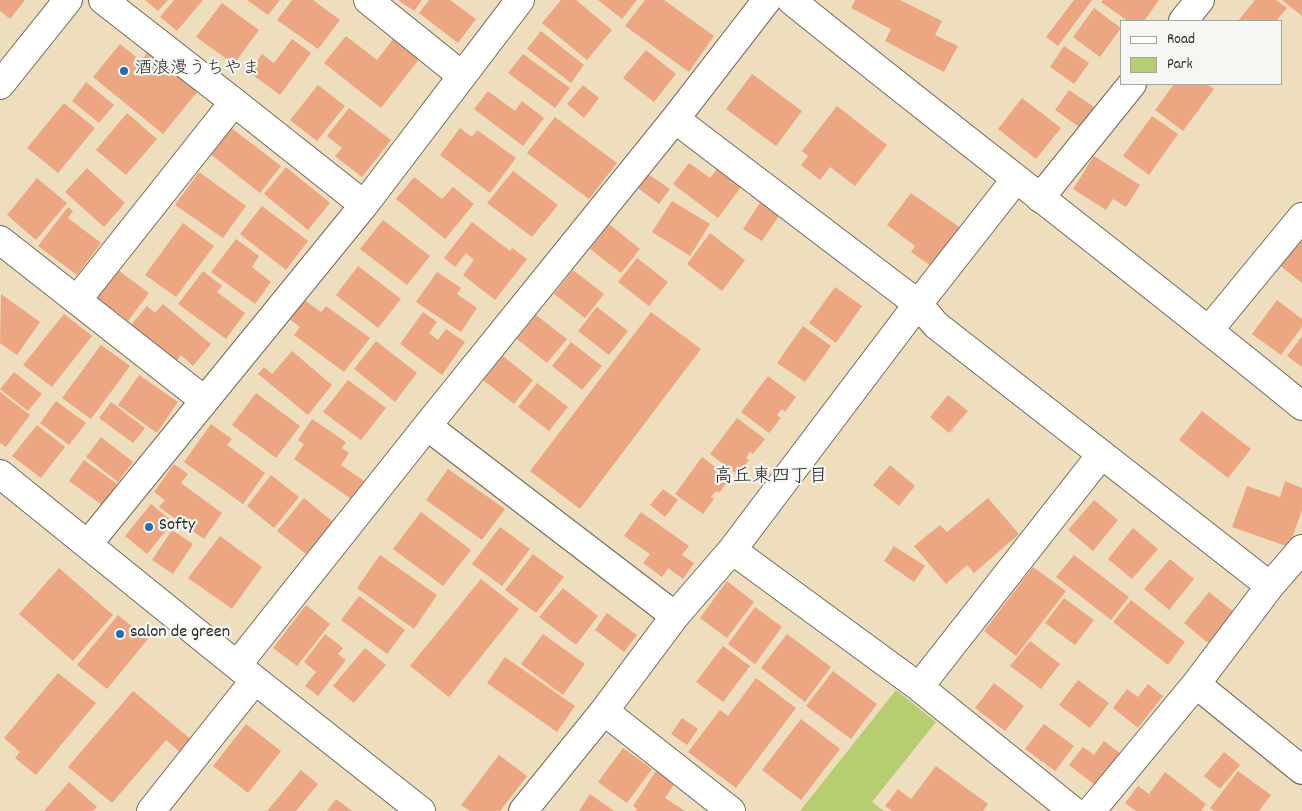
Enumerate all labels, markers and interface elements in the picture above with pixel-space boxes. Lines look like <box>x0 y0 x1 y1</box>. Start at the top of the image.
legend <box>1120 20 1282 85</box>
text: Road <box>1167 29 1195 51</box>
text: Park <box>1167 54 1193 76</box>
place label: 酒浪漫うちやま <box>134 60 260 82</box>
marker: 酒浪漫うちやま <box>118 65 130 77</box>
district label: 高丘東四丁目 <box>714 467 828 489</box>
place label: Softy <box>159 516 195 538</box>
marker: Softy <box>143 521 155 533</box>
place label: salon de green <box>130 623 230 645</box>
marker: salon de green <box>114 628 126 640</box>

